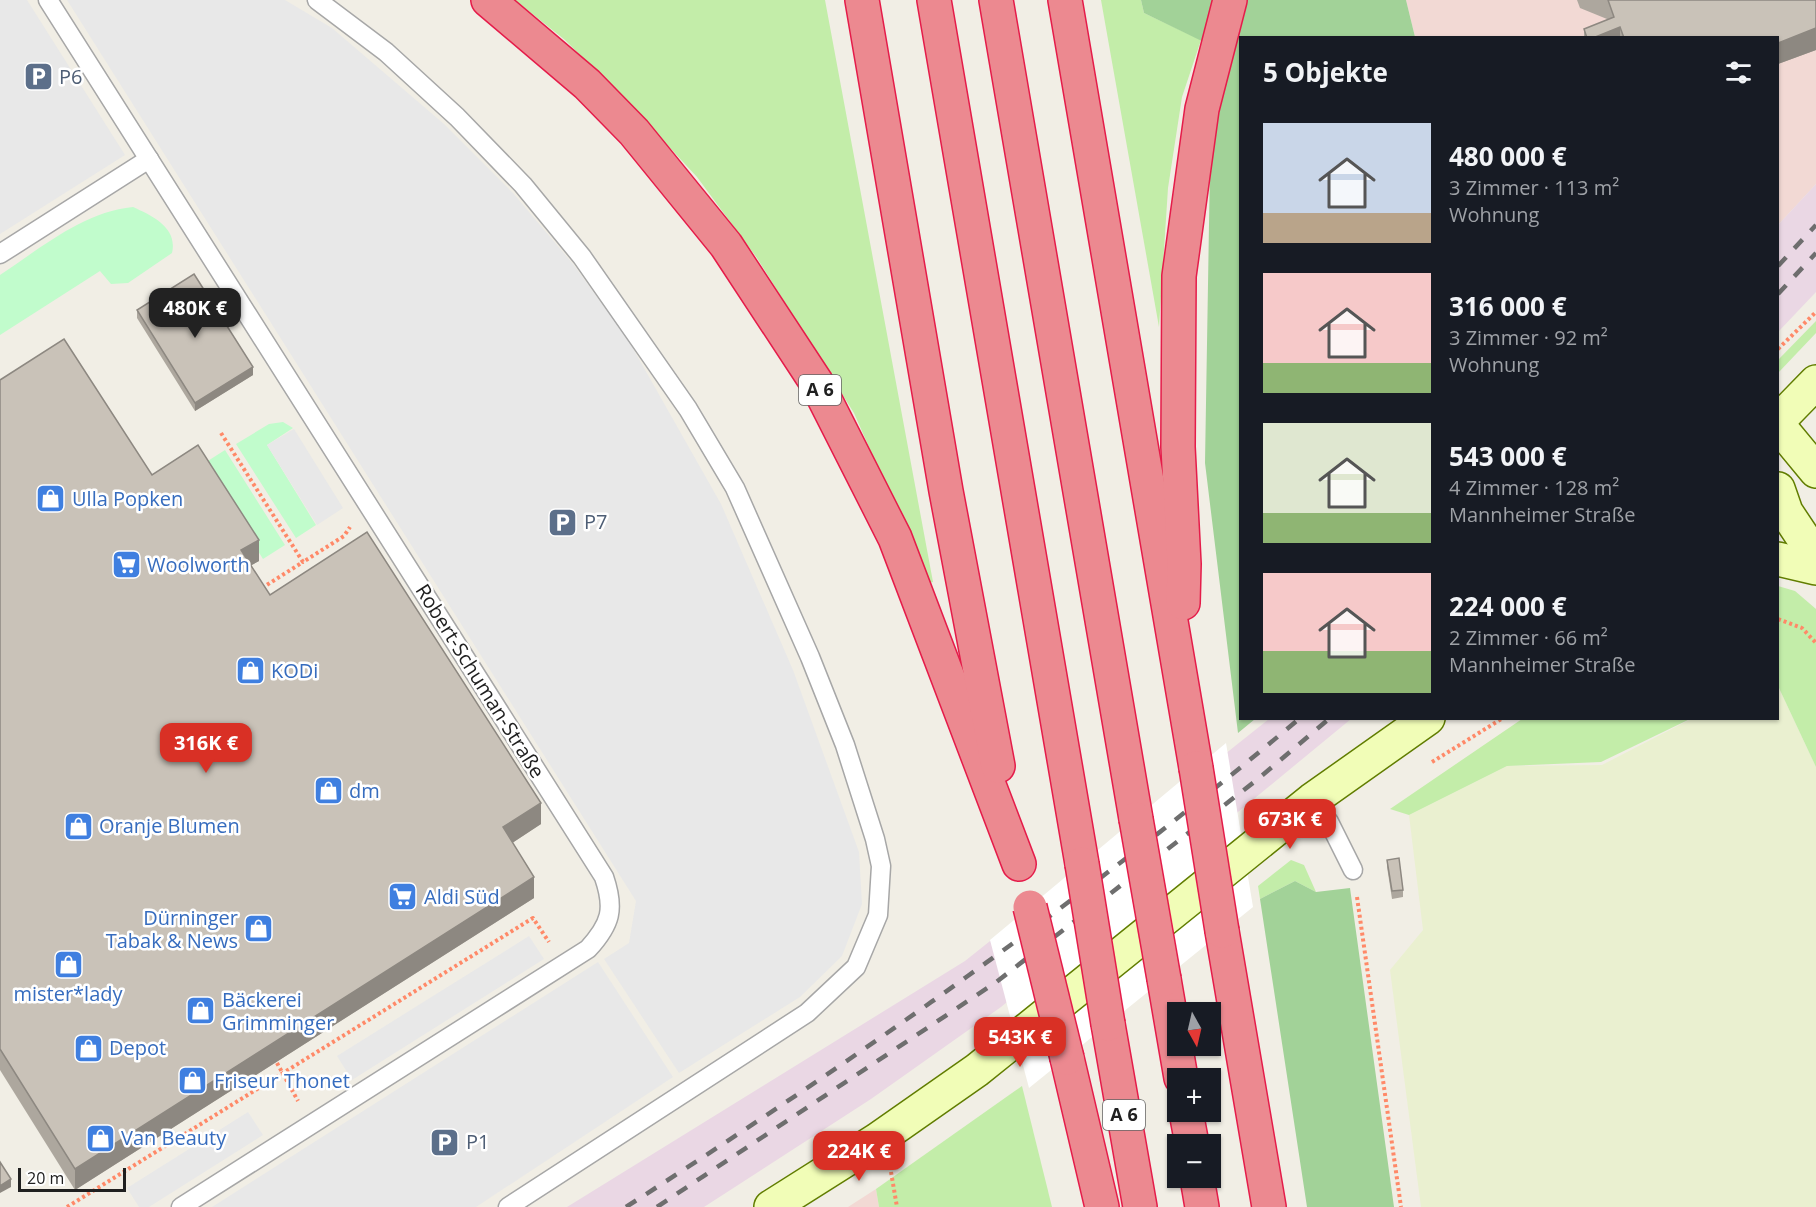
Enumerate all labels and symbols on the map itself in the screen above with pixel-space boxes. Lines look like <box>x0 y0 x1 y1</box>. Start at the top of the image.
parking icon: P6 <box>22 61 54 93</box>
place label: P6 <box>59 63 82 90</box>
pin: 480K € <box>146 288 244 339</box>
road number: A 6 <box>799 375 841 405</box>
shop icon: Ulla Popken <box>35 483 67 515</box>
place label: Ulla Popken <box>72 485 183 512</box>
parking icon: P7 <box>547 506 579 538</box>
place label: P7 <box>584 508 607 535</box>
supermarket icon: Woolworth <box>110 549 142 581</box>
place label: Woolworth <box>147 551 250 578</box>
street label: Robert-Schuman-Straße <box>410 579 551 783</box>
shop icon: KODi <box>234 655 266 687</box>
place label: KODi <box>271 657 318 684</box>
pin: 316K € <box>157 723 255 774</box>
shop icon: dm <box>312 775 344 807</box>
place label: dm <box>349 777 380 804</box>
pin: 673K € <box>1241 799 1339 850</box>
shop icon: Oranje Blumen <box>62 810 94 842</box>
place label: Oranje Blumen <box>99 812 240 839</box>
supermarket icon: Aldi Süd <box>387 881 419 913</box>
place label: Aldi Süd <box>424 883 500 910</box>
place label: Dürninger Tabak & News <box>106 904 238 954</box>
shop icon: Dürninger Tabak & News <box>243 913 275 945</box>
shop icon: mister*lady <box>52 948 84 980</box>
place label: mister*lady <box>13 980 124 1007</box>
place label: Bäckerei Grimminger <box>222 986 334 1036</box>
shop icon: Bäckerei Grimminger <box>185 995 217 1027</box>
north arrow <box>1167 1002 1221 1056</box>
pin: 543K € <box>971 1017 1069 1068</box>
shop icon: Depot <box>72 1032 104 1064</box>
place label: Depot <box>109 1034 166 1061</box>
shop icon: Friseur Thonet <box>177 1065 209 1097</box>
place label: Friseur Thonet <box>214 1067 350 1094</box>
road number: A 6 <box>1103 1100 1145 1130</box>
shop icon: Van Beauty <box>84 1122 116 1154</box>
place label: Van Beauty <box>121 1124 227 1151</box>
parking icon: P1 <box>429 1126 461 1158</box>
place label: P1 <box>466 1128 489 1155</box>
pin: 224K € <box>810 1131 908 1182</box>
scale bar <box>18 1165 126 1192</box>

